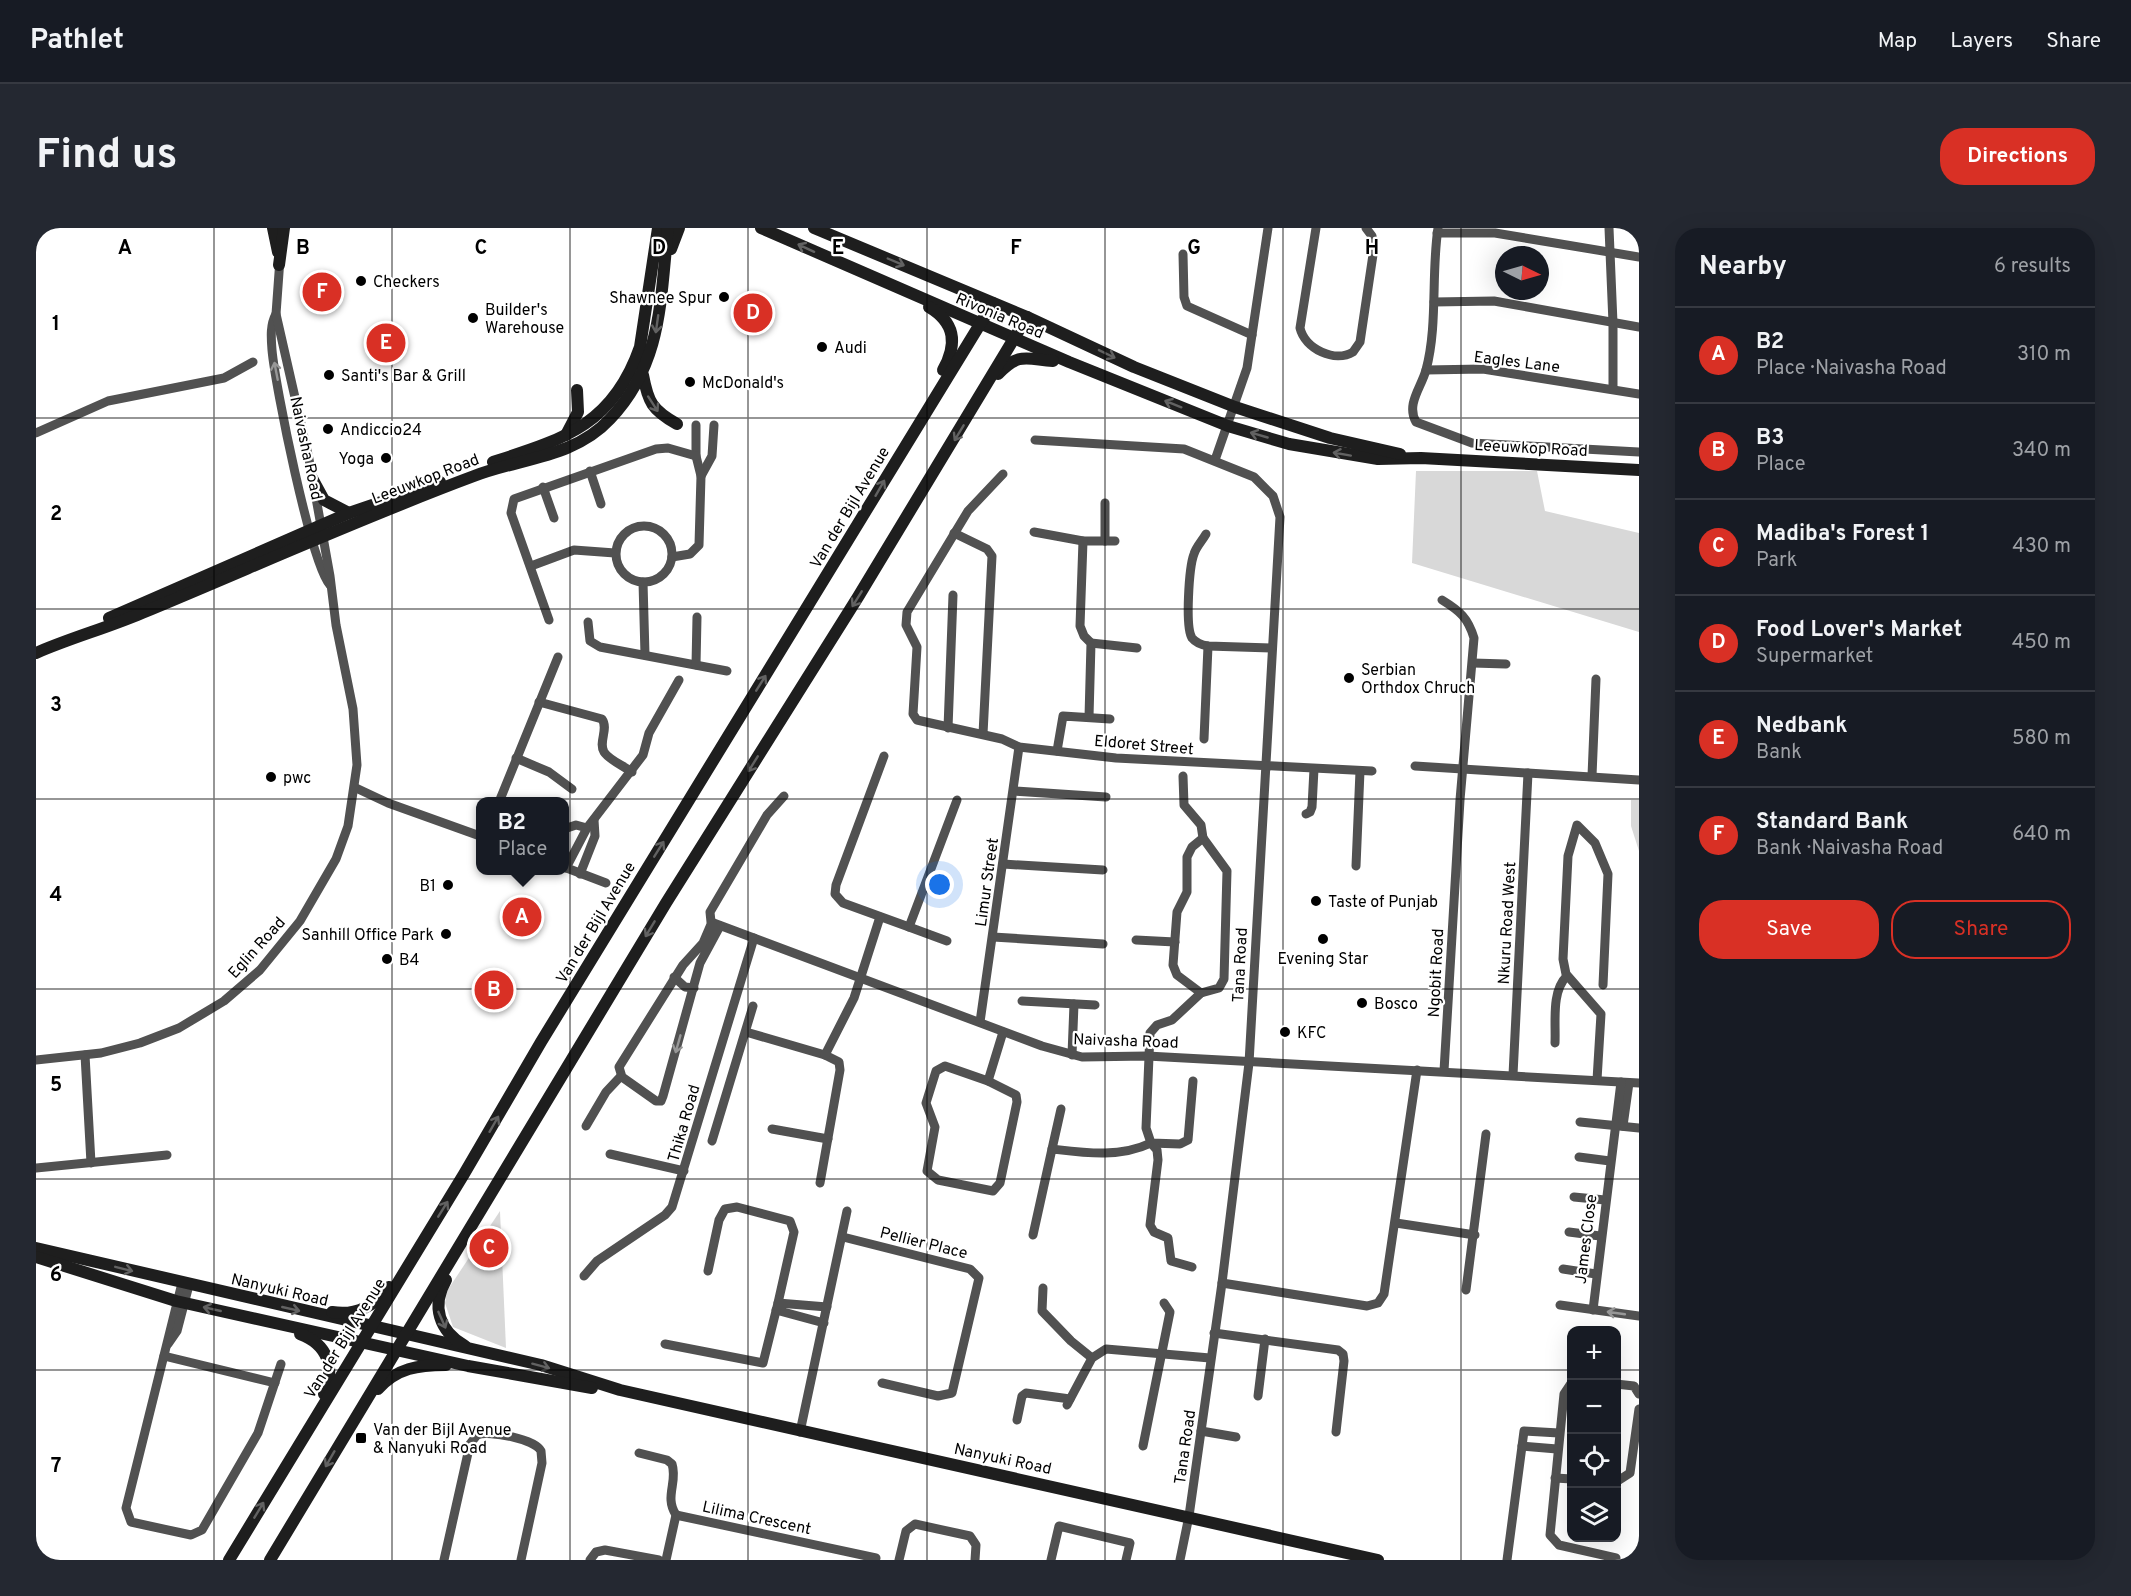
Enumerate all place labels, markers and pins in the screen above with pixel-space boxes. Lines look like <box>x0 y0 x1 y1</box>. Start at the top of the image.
pin: F <box>302 270 342 314</box>
place label: Checkers <box>373 273 440 293</box>
marker: Checkers <box>354 274 368 288</box>
place label: Shawnee Spur <box>609 289 712 309</box>
marker: Shawnee Spur <box>717 290 731 304</box>
pin: D <box>734 290 772 335</box>
place label: Builder's Warehouse <box>485 301 564 339</box>
marker: Builder's Warehouse <box>466 311 480 325</box>
pin: E <box>366 320 406 366</box>
place label: Audi <box>834 339 867 359</box>
marker: Audi <box>815 340 829 354</box>
place label: Santi's Bar & Grill <box>341 367 466 387</box>
marker: Santi's Bar & Grill <box>322 368 336 382</box>
place label: McDonald's <box>702 374 784 394</box>
marker: McDonald's <box>683 375 697 389</box>
place label: Andiccio24 <box>340 421 422 441</box>
marker: Andiccio24 <box>321 422 335 436</box>
place label: Yoga <box>339 450 374 470</box>
marker: Yoga <box>379 451 393 465</box>
place label: Serbian Orthdox Chruch <box>1361 661 1475 699</box>
marker: Serbian Orthdox Chruch <box>1342 671 1356 685</box>
place label: pwc <box>283 769 311 789</box>
marker: pwc <box>264 770 278 784</box>
place label: B1 <box>420 877 436 897</box>
marker: B1 <box>441 878 455 892</box>
place label: Taste of Punjab <box>1328 893 1438 913</box>
pin: A <box>502 894 542 940</box>
marker: Taste of Punjab <box>1309 894 1323 908</box>
place label: Sanhill Office Park <box>302 926 434 946</box>
marker: Sanhill Office Park <box>439 927 453 941</box>
marker: Evening Star <box>1316 932 1330 946</box>
place label: Evening Star <box>1278 950 1368 970</box>
place label: B4 <box>399 951 419 971</box>
marker: B4 <box>380 952 394 966</box>
pin: B <box>474 968 514 1012</box>
place label: Bosco <box>1374 995 1418 1015</box>
marker: Bosco <box>1355 996 1369 1010</box>
place label: KFC <box>1297 1024 1326 1044</box>
marker: KFC <box>1278 1025 1292 1039</box>
pin: C <box>470 1226 508 1270</box>
place label: Van der Bijl Avenue & Nanyuki Road <box>373 1421 511 1459</box>
marker: Van der Bijl Avenue & Nanyuki Road <box>354 1431 368 1445</box>

